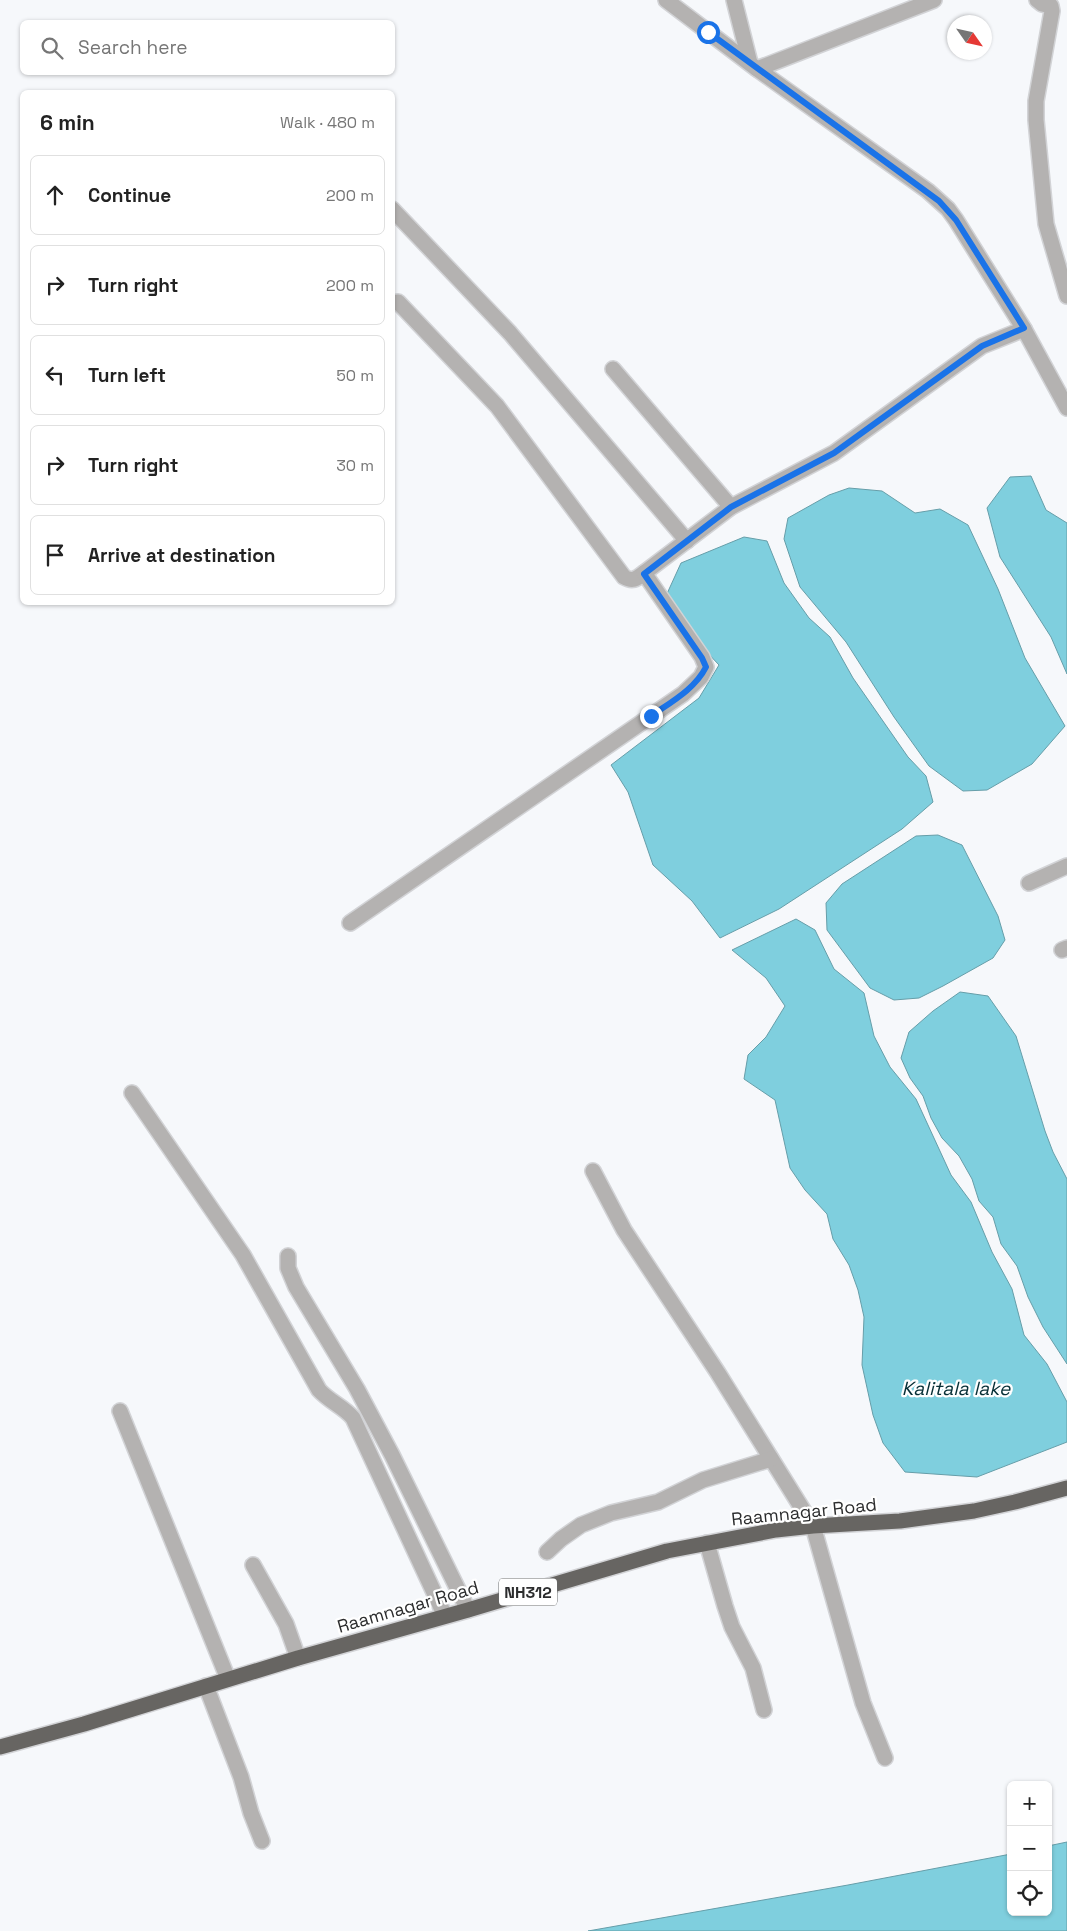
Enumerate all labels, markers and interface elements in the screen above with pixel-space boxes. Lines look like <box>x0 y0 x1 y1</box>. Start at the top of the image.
north arrow <box>947 15 992 60</box>
search box <box>20 20 395 75</box>
route start <box>697 21 720 44</box>
icon: search <box>38 34 66 62</box>
text: Search here <box>78 35 188 60</box>
text: 6 min <box>40 109 95 136</box>
text: Walk · 480 m <box>280 112 375 133</box>
icon: ahead <box>41 181 69 209</box>
text: Continue <box>88 183 171 208</box>
text: 200 m <box>326 185 374 206</box>
icon: right <box>41 271 69 299</box>
text: Turn right <box>88 273 178 298</box>
text: 200 m <box>326 275 374 296</box>
icon: left <box>41 361 69 389</box>
text: Turn left <box>88 363 166 388</box>
text: 50 m <box>336 365 374 386</box>
icon: right <box>41 451 69 479</box>
text: Turn right <box>88 453 178 478</box>
text: 30 m <box>336 455 374 476</box>
icon: arrive <box>41 541 69 569</box>
text: Arrive at destination <box>88 543 276 568</box>
route end <box>640 705 663 728</box>
water label: Kalitala lake <box>902 1376 1011 1401</box>
street label: Raamnagar Road <box>730 1492 878 1531</box>
street label: Raamnagar Road <box>334 1575 481 1638</box>
road number: NH312 <box>499 1578 557 1605</box>
map controls <box>1007 1781 1052 1916</box>
button: + <box>1007 1781 1052 1826</box>
button: − <box>1007 1826 1052 1871</box>
button: locate <box>1007 1871 1052 1916</box>

